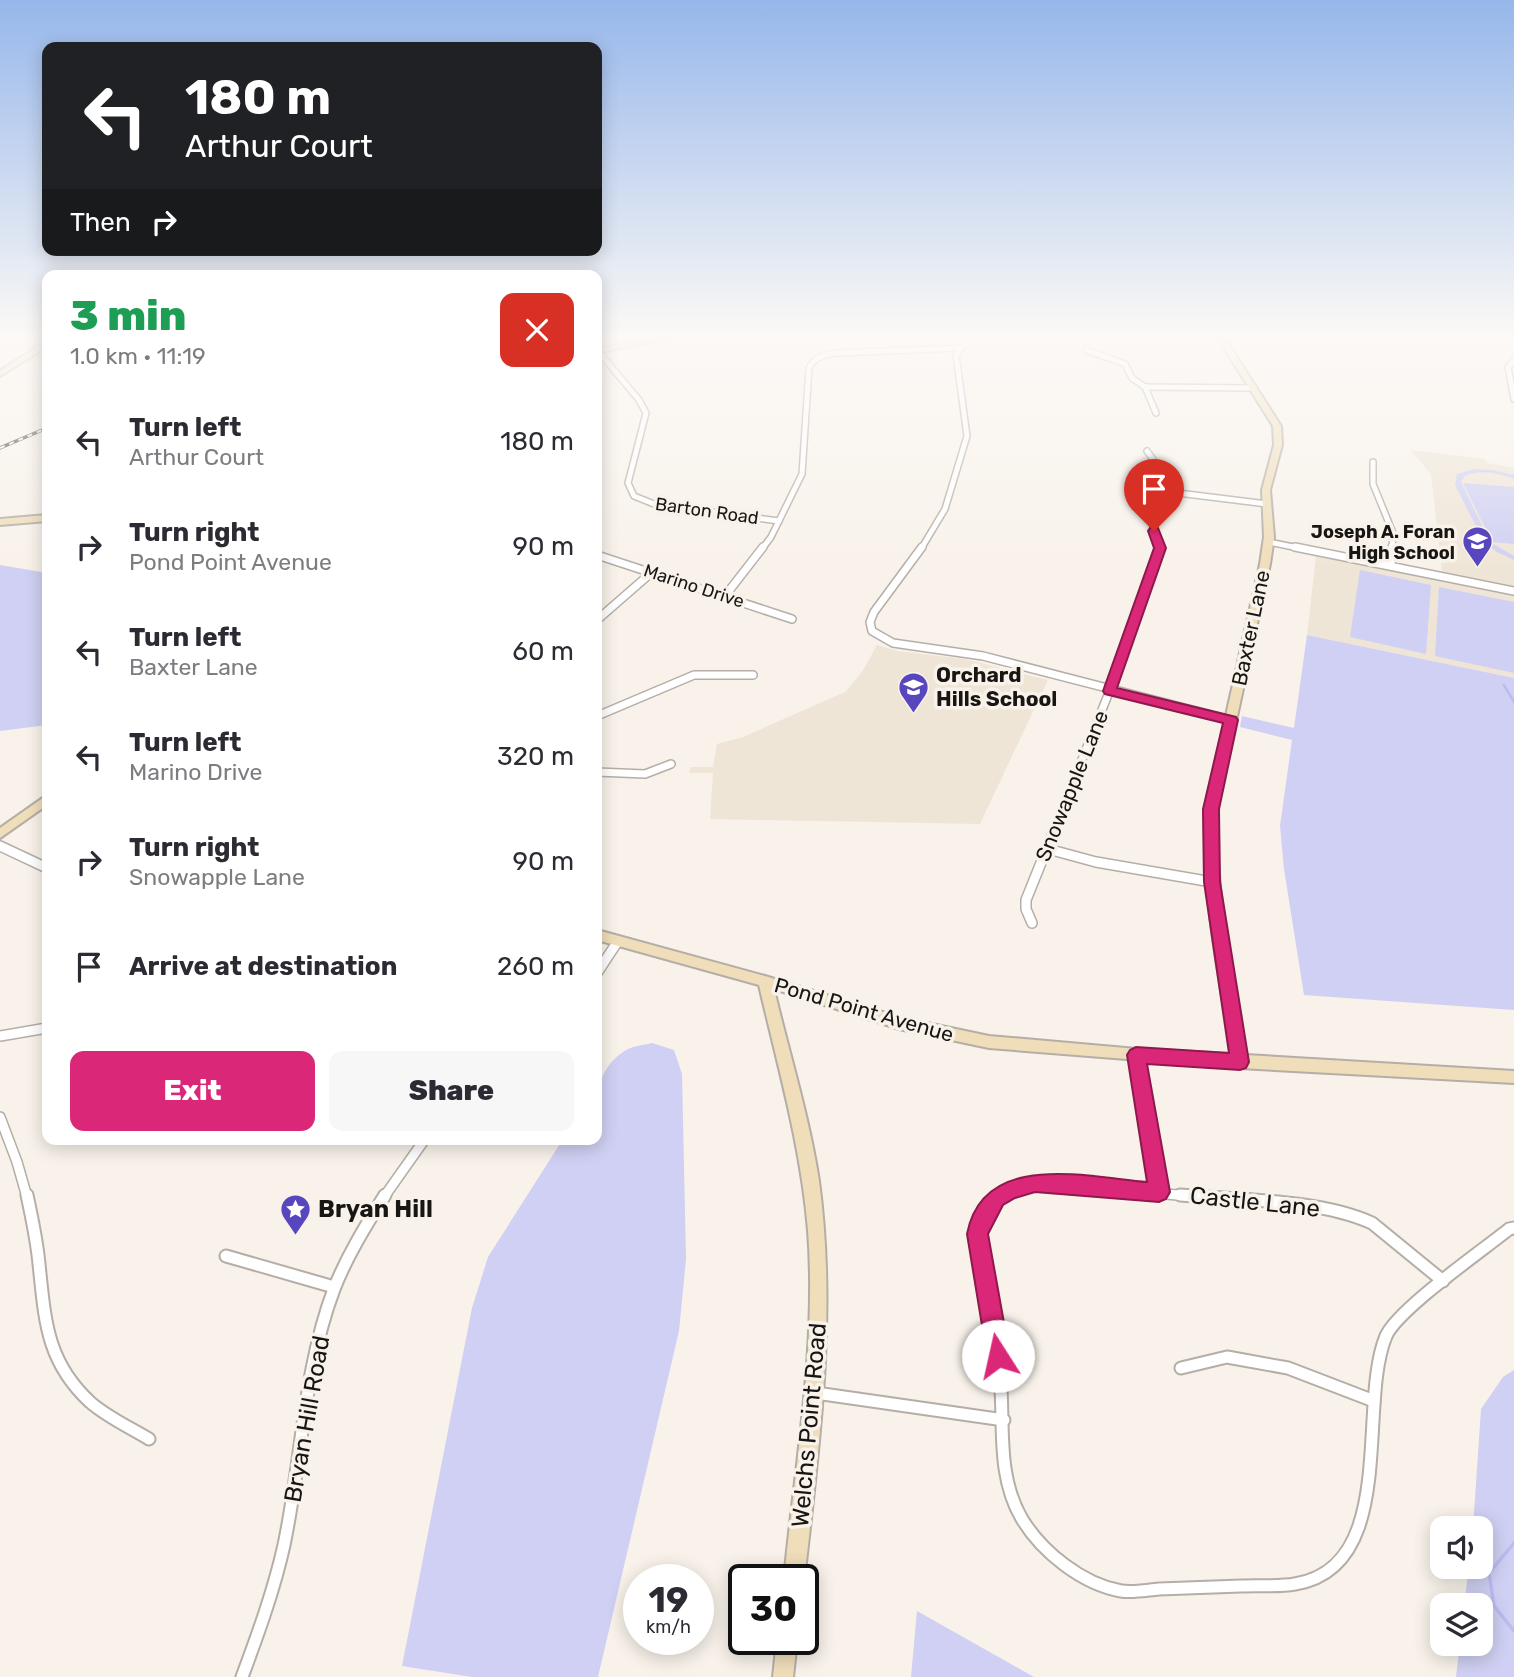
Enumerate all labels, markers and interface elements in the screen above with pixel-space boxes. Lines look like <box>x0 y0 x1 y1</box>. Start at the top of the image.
text: 180 m <box>185 68 331 126</box>
icon: left <box>70 70 161 161</box>
text: Arthur Court <box>185 127 373 165</box>
icon: right <box>145 203 183 241</box>
text: Then <box>70 207 131 238</box>
text: 3 min <box>70 291 186 341</box>
button: close <box>500 293 574 367</box>
text: 1.0 km · 11:19 <box>70 342 206 370</box>
text: Turn left <box>129 412 241 443</box>
icon: left <box>70 423 108 461</box>
text: 180 m <box>500 426 574 457</box>
text: Arthur Court <box>129 443 264 471</box>
pin <box>1124 459 1184 531</box>
icon: arrive <box>1135 470 1173 508</box>
street label: Barton Road <box>654 493 760 529</box>
text: Turn right <box>129 517 259 548</box>
place label: Joseph A. Foran High School <box>1311 521 1455 564</box>
school or university icon: Joseph A. Foran High School <box>1461 525 1495 569</box>
icon: right <box>70 528 108 566</box>
text: 90 m <box>513 531 574 562</box>
text: Pond Point Avenue <box>129 548 332 576</box>
street label: Marino Drive <box>641 559 747 613</box>
street label: Baxter Lane <box>1226 568 1275 688</box>
text: Turn left <box>129 622 241 653</box>
icon: left <box>70 633 108 671</box>
text: 60 m <box>512 636 574 667</box>
text: Baxter Lane <box>129 653 258 681</box>
place label: Orchard Hills School <box>936 662 1057 711</box>
school or university icon: Orchard Hills School <box>896 670 930 714</box>
street label: Snowapple Lane <box>1030 707 1113 865</box>
text: Turn left <box>129 727 241 758</box>
icon: left <box>70 738 108 776</box>
text: 320 m <box>497 741 574 772</box>
text: Marino Drive <box>129 758 262 786</box>
text: Turn right <box>129 832 259 863</box>
icon: right <box>70 843 108 881</box>
text: 90 m <box>513 846 574 877</box>
text: Snowapple Lane <box>129 863 305 891</box>
icon: arrive <box>70 948 108 986</box>
text: Arrive at destination <box>129 951 397 982</box>
text: 260 m <box>497 951 574 982</box>
street label: Pond Point Avenue <box>772 972 957 1047</box>
button: Exit <box>70 1051 315 1131</box>
button: Share <box>329 1051 574 1131</box>
street label: Castle Lane <box>1189 1181 1321 1223</box>
place icon: Bryan Hill <box>278 1192 312 1236</box>
place label: Bryan Hill <box>318 1195 433 1223</box>
position arrow <box>961 1319 1035 1393</box>
street label: Welchs Point Road <box>786 1322 832 1528</box>
street label: Bryan Hill Road <box>279 1333 335 1505</box>
map controls <box>1430 1516 1493 1656</box>
button: sound <box>1430 1516 1493 1579</box>
speed limit sign: 30 <box>728 1564 819 1655</box>
text: 19 <box>649 1579 688 1621</box>
button: layers <box>1430 1593 1493 1656</box>
text: km/h <box>646 1616 691 1638</box>

